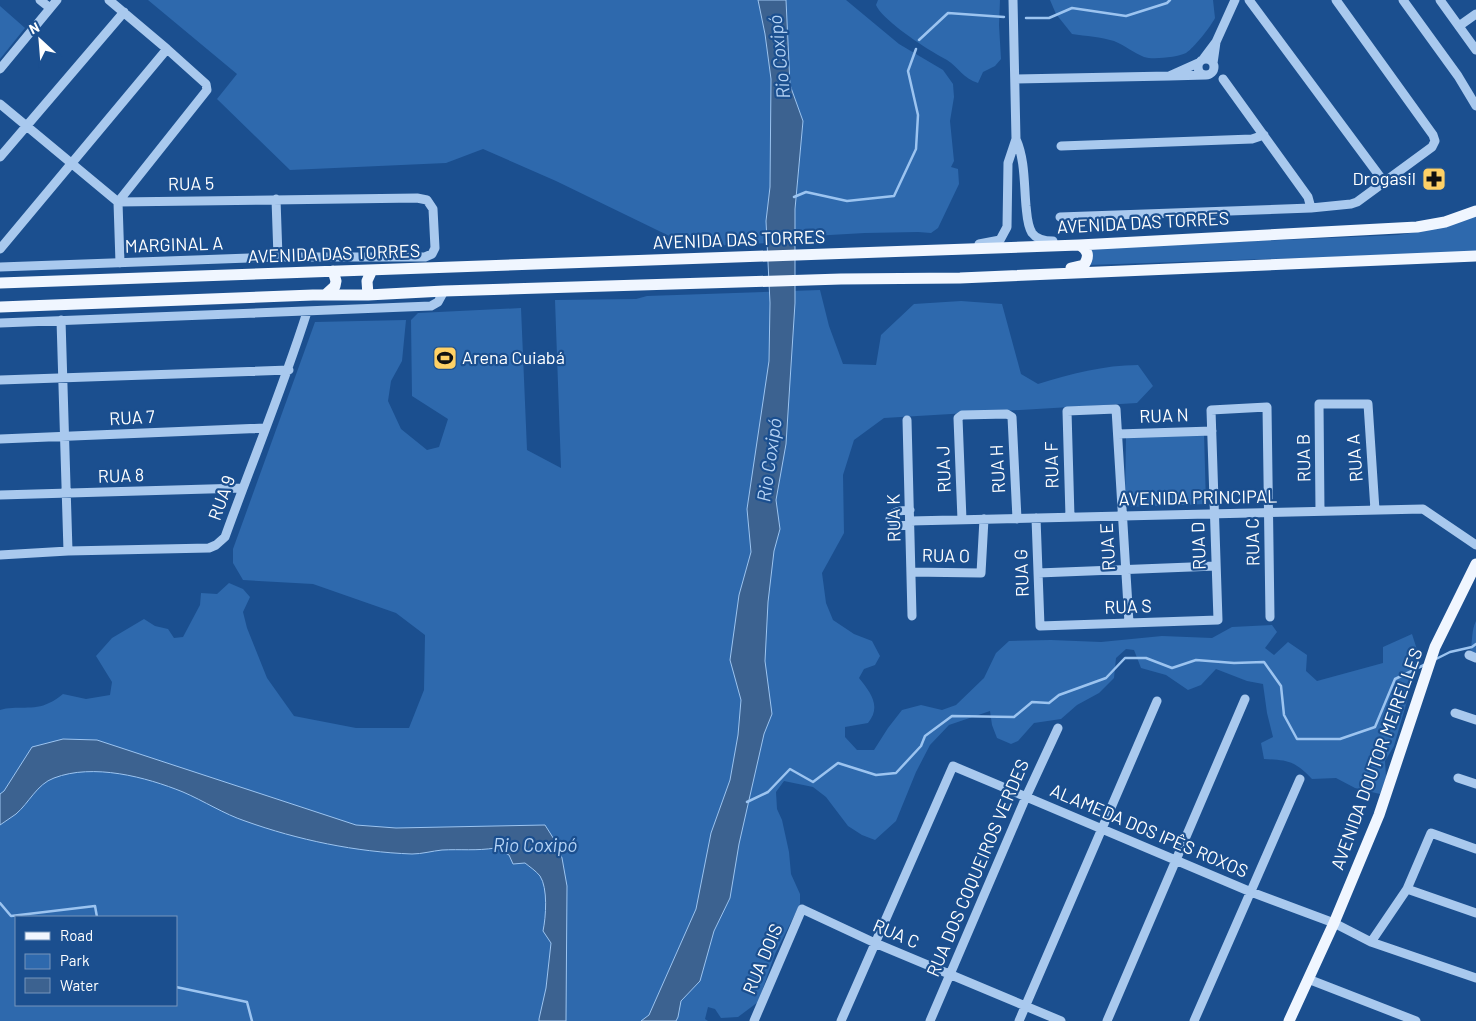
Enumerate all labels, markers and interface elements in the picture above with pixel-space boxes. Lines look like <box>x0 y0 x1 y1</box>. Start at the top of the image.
water label: Rio Coxipó <box>763 14 794 100</box>
north arrow <box>15 15 65 65</box>
text: N <box>26 18 42 38</box>
pharmacy icon: Drogasil <box>1421 166 1447 192</box>
place label: Drogasil <box>1352 167 1416 189</box>
street label: RUA 5 <box>168 172 214 194</box>
street label: AVENIDA DAS TORRES <box>1056 207 1230 237</box>
street label: AVENIDA DAS TORRES <box>652 225 826 253</box>
street label: MARGINAL A <box>124 231 224 257</box>
street label: AVENIDA DAS TORRES <box>247 239 421 267</box>
sports icon: Arena Cuiabá <box>432 345 458 371</box>
place label: Arena Cuiabá <box>462 346 565 368</box>
street label: RUA N <box>1139 403 1189 427</box>
street label: RUA 7 <box>109 405 156 429</box>
water label: Rio Coxipó <box>751 417 786 503</box>
street label: RUA A <box>1341 433 1367 483</box>
street label: RUA B <box>1292 434 1314 482</box>
street label: RUA F <box>1040 441 1062 489</box>
street label: RUA H <box>985 444 1009 494</box>
street label: RUA J <box>931 445 955 493</box>
street label: RUA 8 <box>97 463 145 487</box>
street label: RUA 9 <box>203 472 239 523</box>
street label: AVENIDA PRINCIPAL <box>1118 485 1278 509</box>
street label: RUA K <box>882 494 904 542</box>
street label: RUA C <box>1241 518 1263 566</box>
street label: RUA D <box>1186 522 1210 570</box>
street label: RUA E <box>1095 523 1119 572</box>
street label: RUA O <box>922 544 970 566</box>
street label: RUA G <box>1009 549 1033 597</box>
street label: RUA S <box>1104 594 1152 618</box>
street label: AVENIDA DOUTOR MEIRELLES <box>1326 645 1427 873</box>
street label: RUA DOS COQUEIROS VERDES <box>921 755 1033 980</box>
street label: ALAMEDA DOS IPÊS ROXOS <box>1047 778 1252 882</box>
water label: Rio Coxipó <box>493 833 577 856</box>
street label: RUA C <box>870 914 923 953</box>
legend <box>15 916 178 1006</box>
street label: RUA DOIS <box>737 920 787 997</box>
text: Road <box>60 926 93 944</box>
text: Park <box>60 951 90 969</box>
text: Water <box>60 976 99 994</box>

